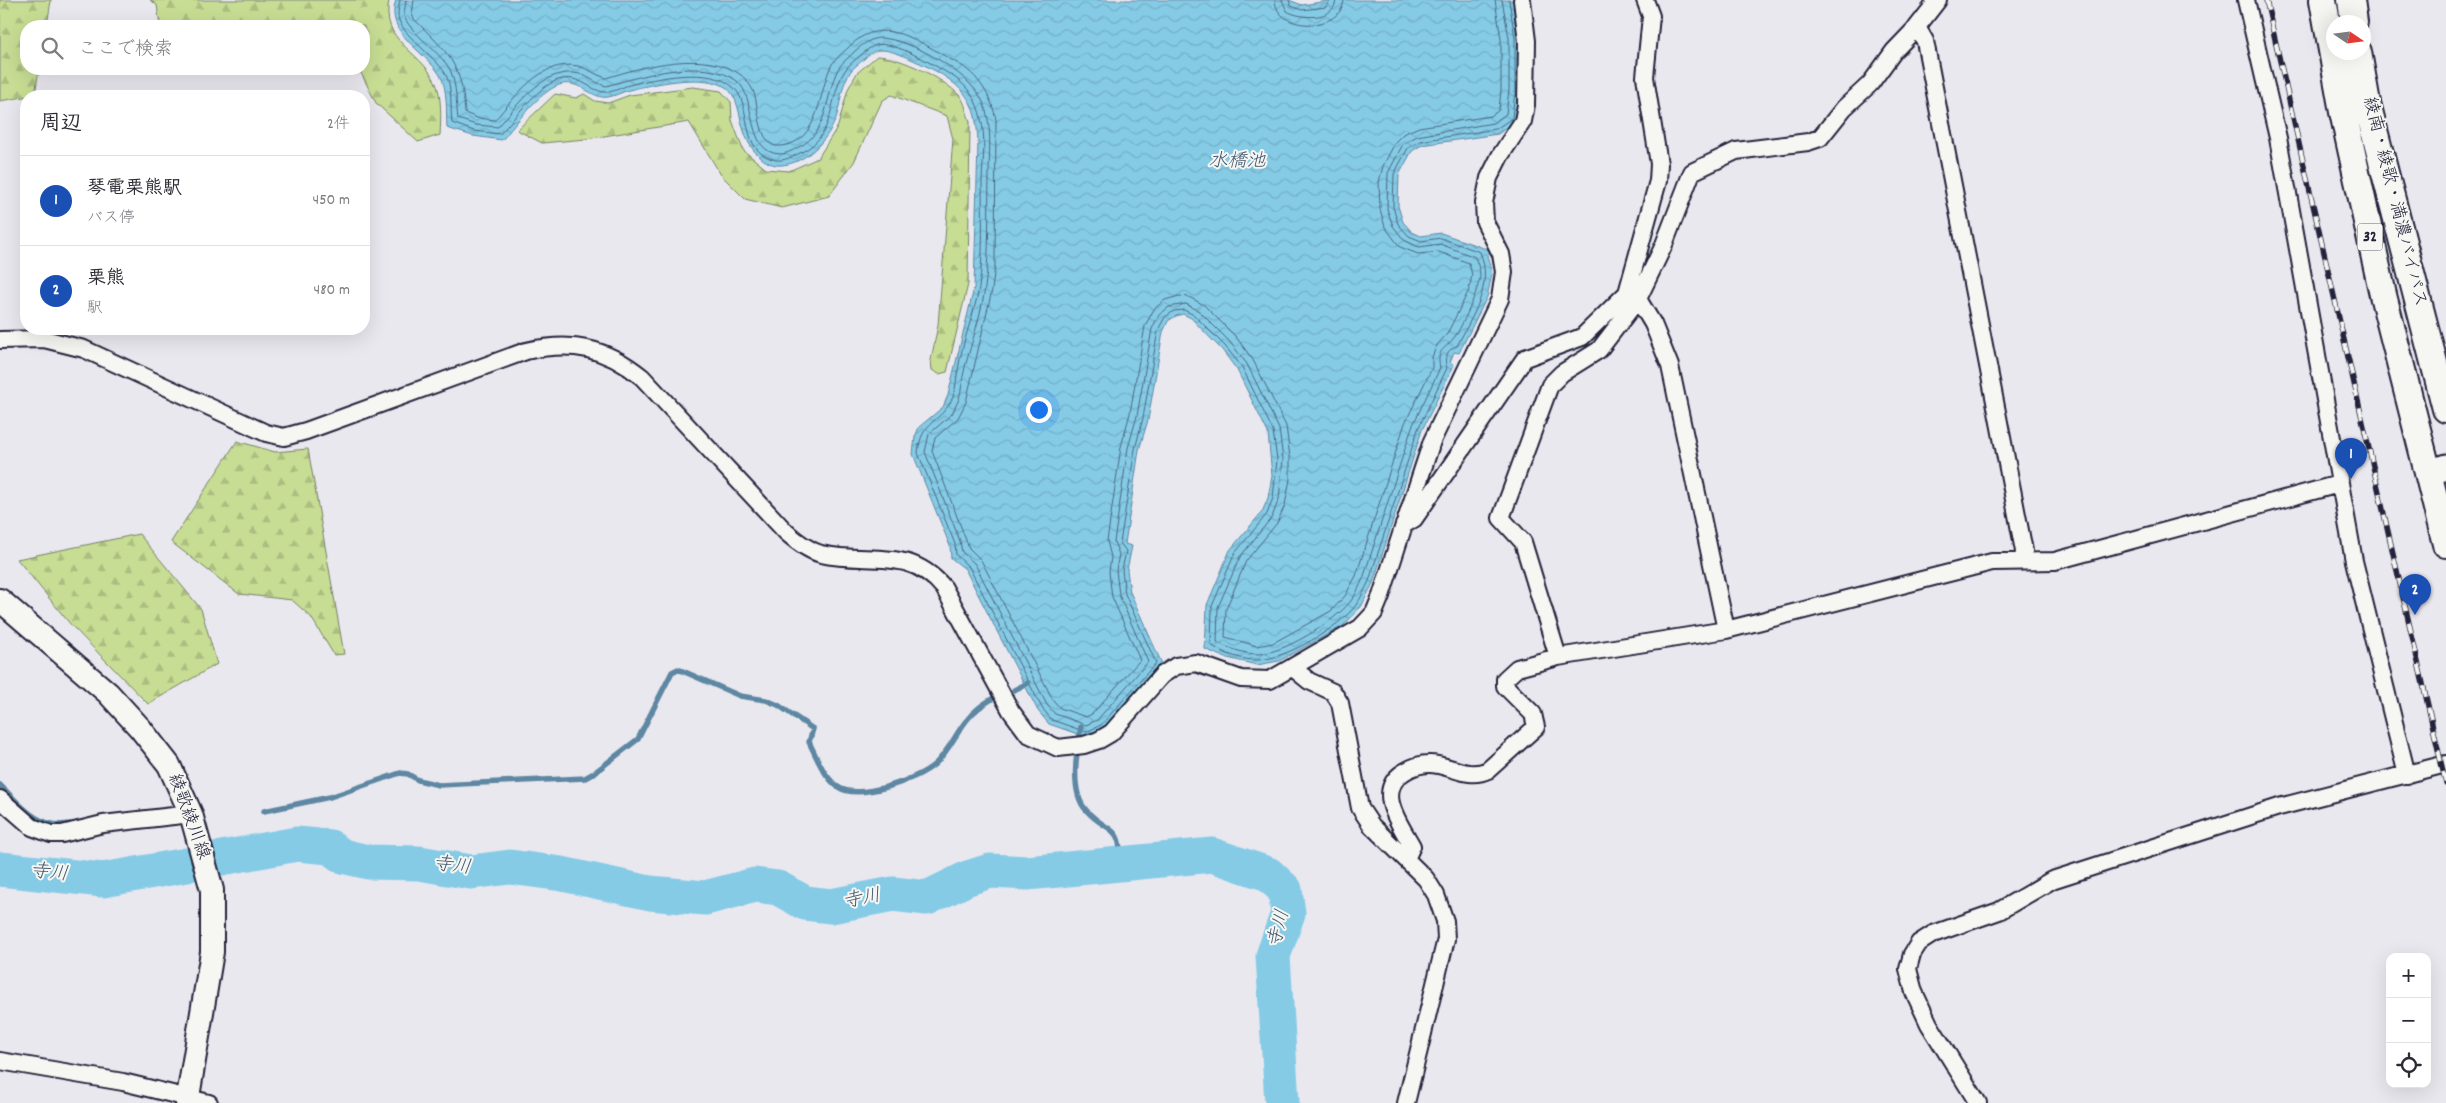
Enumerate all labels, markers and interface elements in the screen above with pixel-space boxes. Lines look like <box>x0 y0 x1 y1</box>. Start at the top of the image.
north arrow <box>2326 15 2371 60</box>
search box <box>20 20 370 75</box>
icon: search <box>38 34 66 62</box>
text: ここで検索 <box>78 37 173 64</box>
street label: 綾南・綾歌・満濃バイパス <box>2356 94 2432 310</box>
text: 周辺 <box>40 110 82 140</box>
text: 2件 <box>327 113 350 136</box>
water label: 水橋池 <box>1208 149 1266 176</box>
text: 琴電栗熊駅 <box>87 176 182 203</box>
text: 1 <box>54 189 58 212</box>
text: 450 m <box>313 189 350 212</box>
text: バス停 <box>87 207 135 230</box>
road number: 32 <box>2358 223 2382 250</box>
text: 栗熊 <box>87 266 125 293</box>
text: 2 <box>53 279 60 302</box>
text: 480 m <box>314 279 350 302</box>
text: 駅 <box>87 297 103 320</box>
your location <box>1026 397 1052 423</box>
pin: 1 <box>2335 438 2367 479</box>
pin: 2 <box>2399 574 2431 615</box>
street label: 綾歌綾川線 <box>161 770 215 864</box>
water label: 寺川 <box>431 851 473 883</box>
water label: 寺川 <box>29 859 69 889</box>
water label: 寺川 <box>841 883 883 917</box>
water label: 寺川 <box>1262 907 1298 951</box>
map controls <box>2386 953 2431 1088</box>
button: + <box>2386 953 2431 998</box>
button: − <box>2386 998 2431 1043</box>
button: locate <box>2386 1043 2431 1088</box>

